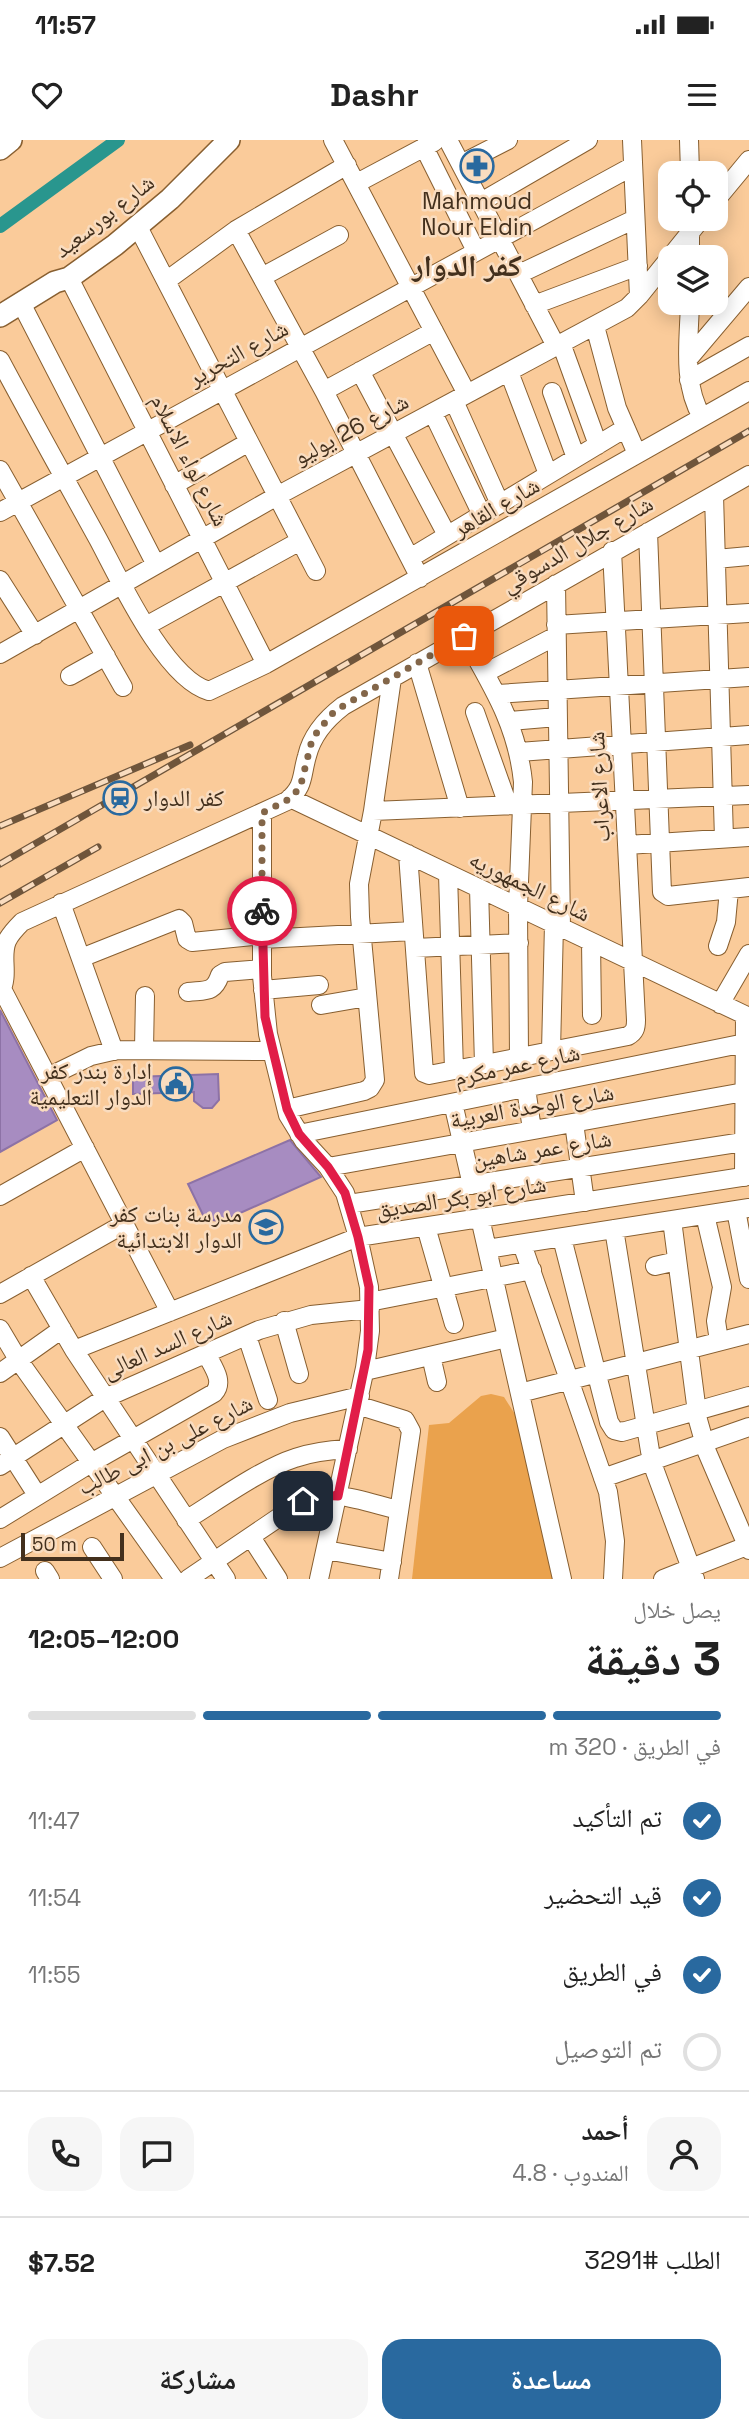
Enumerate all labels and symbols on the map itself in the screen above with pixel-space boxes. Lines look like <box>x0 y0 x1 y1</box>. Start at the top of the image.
pharmacy icon: Mahmoud Nour Eldin <box>458 147 496 185</box>
street label: شارع بورسعيد <box>48 167 160 265</box>
place label: Mahmoud Nour Eldin <box>421 186 533 242</box>
district label: كفر الدوار <box>410 246 522 285</box>
street label: شارع التحرير <box>182 313 293 393</box>
street label: شارع 26 يوليو <box>288 386 414 472</box>
street label: شارع لواء الاسلام <box>143 389 236 532</box>
street label: شارع القاهر <box>446 470 545 544</box>
street label: شارع جلال الدسوقي <box>496 488 660 603</box>
pin <box>434 606 494 666</box>
street label: شارع الاعراب <box>581 731 617 843</box>
station icon: كفر الدوار <box>101 779 139 817</box>
place label: كفر الدوار <box>143 783 224 813</box>
street label: شارع الجمهوريه <box>464 844 596 928</box>
courier <box>227 876 297 946</box>
street label: شارع عمر مكرم <box>452 1037 583 1094</box>
place label: إدارة بندر كفر الدوار التعليمية <box>29 1056 152 1112</box>
public building icon: إدارة بندر كفر الدوار التعليمية <box>157 1065 195 1103</box>
street label: شارع الوحدة العربية <box>448 1077 616 1135</box>
street label: شارع عمر شاهين <box>470 1123 614 1175</box>
street label: شارع ابو بكر الصديق <box>374 1169 548 1225</box>
place label: مدرسة بنات كفر الدوار الابتدائية <box>109 1199 242 1255</box>
school or university icon: مدرسة بنات كفر الدوار الابتدائية <box>247 1208 285 1246</box>
street label: شارع السد العالى <box>98 1302 236 1386</box>
street label: شارع على بن ابى طالب <box>72 1388 258 1502</box>
pin <box>273 1471 333 1531</box>
scale bar <box>21 1530 124 1562</box>

